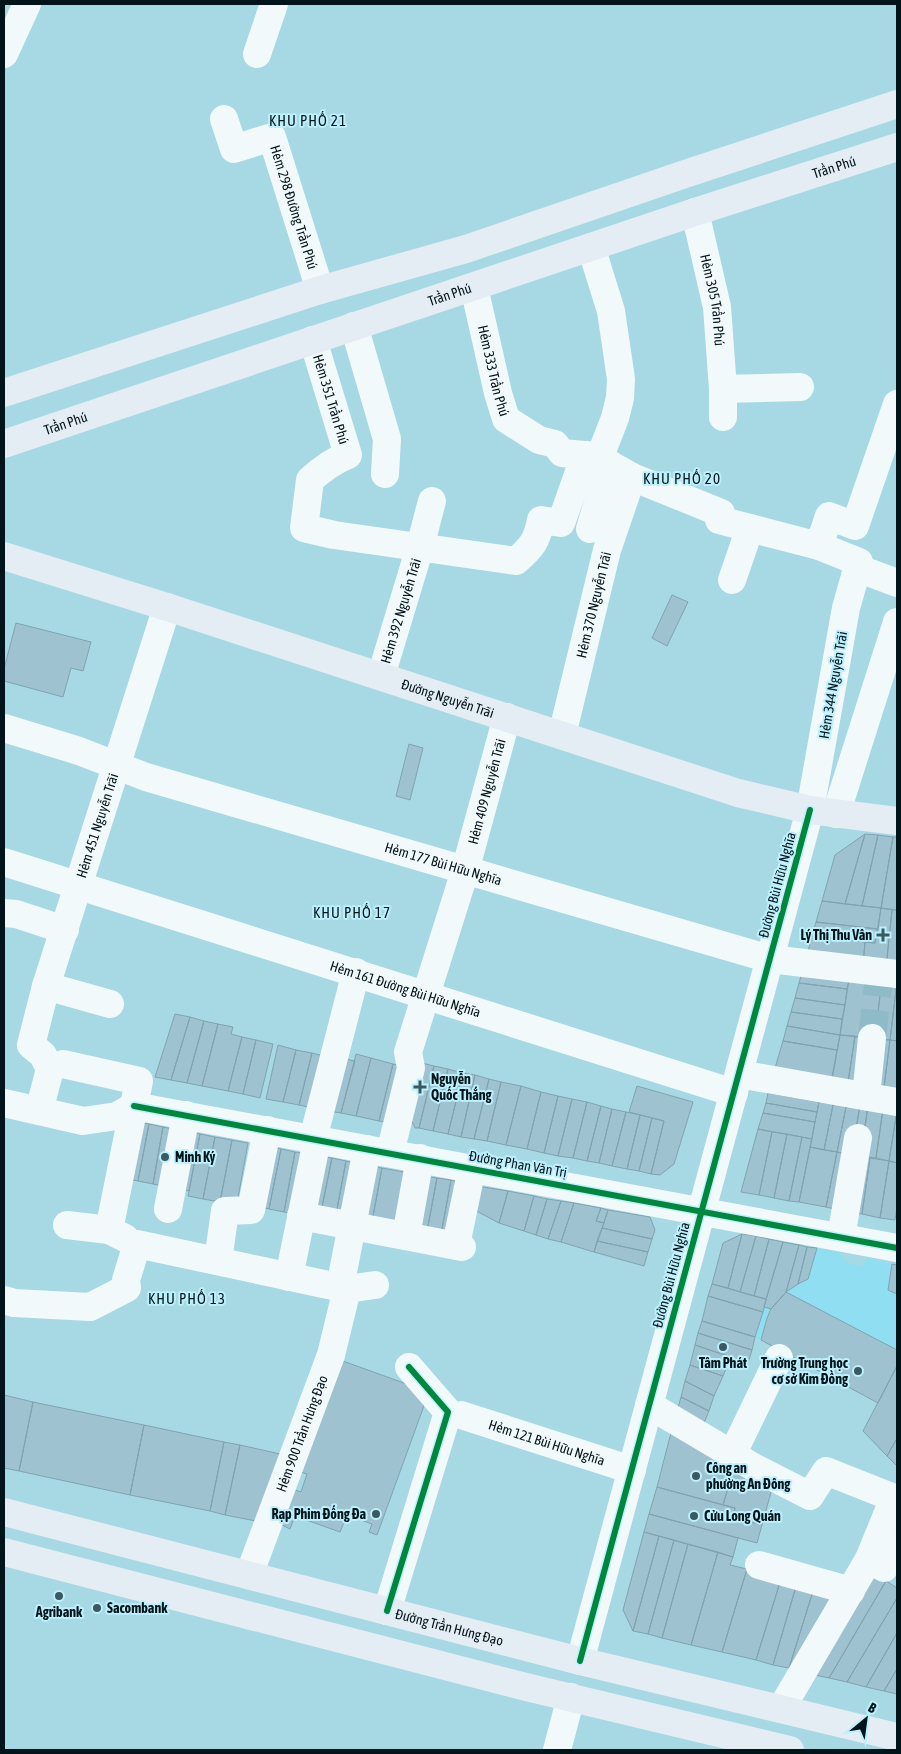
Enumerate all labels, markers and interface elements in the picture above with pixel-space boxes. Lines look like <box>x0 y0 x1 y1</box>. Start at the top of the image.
district label: KHU PHỐ 21 <box>269 111 347 129</box>
street label: Hẻm 298 Đường Trần Phú <box>267 143 321 271</box>
street label: Trần Phú <box>810 153 858 182</box>
street label: Hẻm 305 Trần Phú <box>697 253 728 346</box>
street label: Trần Phú <box>426 280 473 309</box>
street label: Hẻm 333 Trần Phú <box>475 324 513 418</box>
street label: Hẻm 351 Trần Phú <box>310 352 352 446</box>
street label: Trần Phú <box>42 409 89 438</box>
district label: KHU PHỐ 20 <box>643 469 721 487</box>
street label: Hẻm 370 Nguyễn Trãi <box>573 550 614 660</box>
street label: Hẻm 392 Nguyễn Trãi <box>377 556 424 665</box>
street label: Hẻm 344 Nguyễn Trãi <box>816 630 850 740</box>
street label: Đường Nguyễn Trãi <box>399 676 496 721</box>
street label: Hẻm 409 Nguyễn Trãi <box>465 737 509 846</box>
street label: Hẻm 451 Nguyễn Trãi <box>73 771 121 880</box>
street label: Đường Bùi Hữu Nghĩa <box>755 830 799 940</box>
street label: Hẻm 177 Bùi Hữu Nghĩa <box>383 839 504 888</box>
district label: KHU PHỐ 17 <box>313 903 391 921</box>
place label: Lý Thị Thu Vân <box>800 927 872 943</box>
marker: Lý Thị Thu Vân <box>876 928 890 942</box>
street label: Hẻm 161 Đường Bùi Hữu Nghĩa <box>328 958 483 1020</box>
place label: Nguyễn Quốc Thắng <box>431 1070 493 1103</box>
marker: Nguyễn Quốc Thắng <box>413 1080 427 1094</box>
street label: Đường Phan Văn Trị <box>468 1148 568 1180</box>
place label: Minh Ký <box>175 1149 216 1165</box>
marker: Minh Ký <box>159 1151 171 1163</box>
street label: Đường Bùi Hữu Nghĩa <box>649 1220 693 1330</box>
district label: KHU PHỐ 13 <box>148 1289 226 1307</box>
marker: Tâm Phát <box>717 1341 729 1353</box>
place label: Tâm Phát <box>699 1355 747 1371</box>
place label: Trường Trung học cơ sở Kim Đồng <box>761 1355 849 1387</box>
marker: Trường Trung học cơ sở Kim Đồng <box>852 1365 864 1377</box>
street label: Hẻm 900 Trần Hưng Đạo <box>273 1373 331 1494</box>
street label: Hẻm 121 Bùi Hữu Nghĩa <box>487 1416 607 1469</box>
place label: Công an phường An Đông <box>706 1460 791 1492</box>
marker: Công an phường An Đông <box>690 1470 702 1482</box>
place label: Rạp Phim Đống Đa <box>272 1505 366 1522</box>
marker: Rạp Phim Đống Đa <box>370 1508 382 1520</box>
place label: Cửu Long Quán <box>704 1508 781 1524</box>
marker: Cửu Long Quán <box>688 1510 700 1522</box>
marker: Agribank <box>53 1590 65 1602</box>
place label: Sacombank <box>107 1600 168 1616</box>
marker: Sacombank <box>91 1602 103 1614</box>
place label: Agribank <box>35 1604 83 1620</box>
street label: Đường Trần Hưng Đạo <box>394 1606 505 1649</box>
north arrow <box>841 1694 891 1744</box>
text: B <box>866 1699 879 1716</box>

